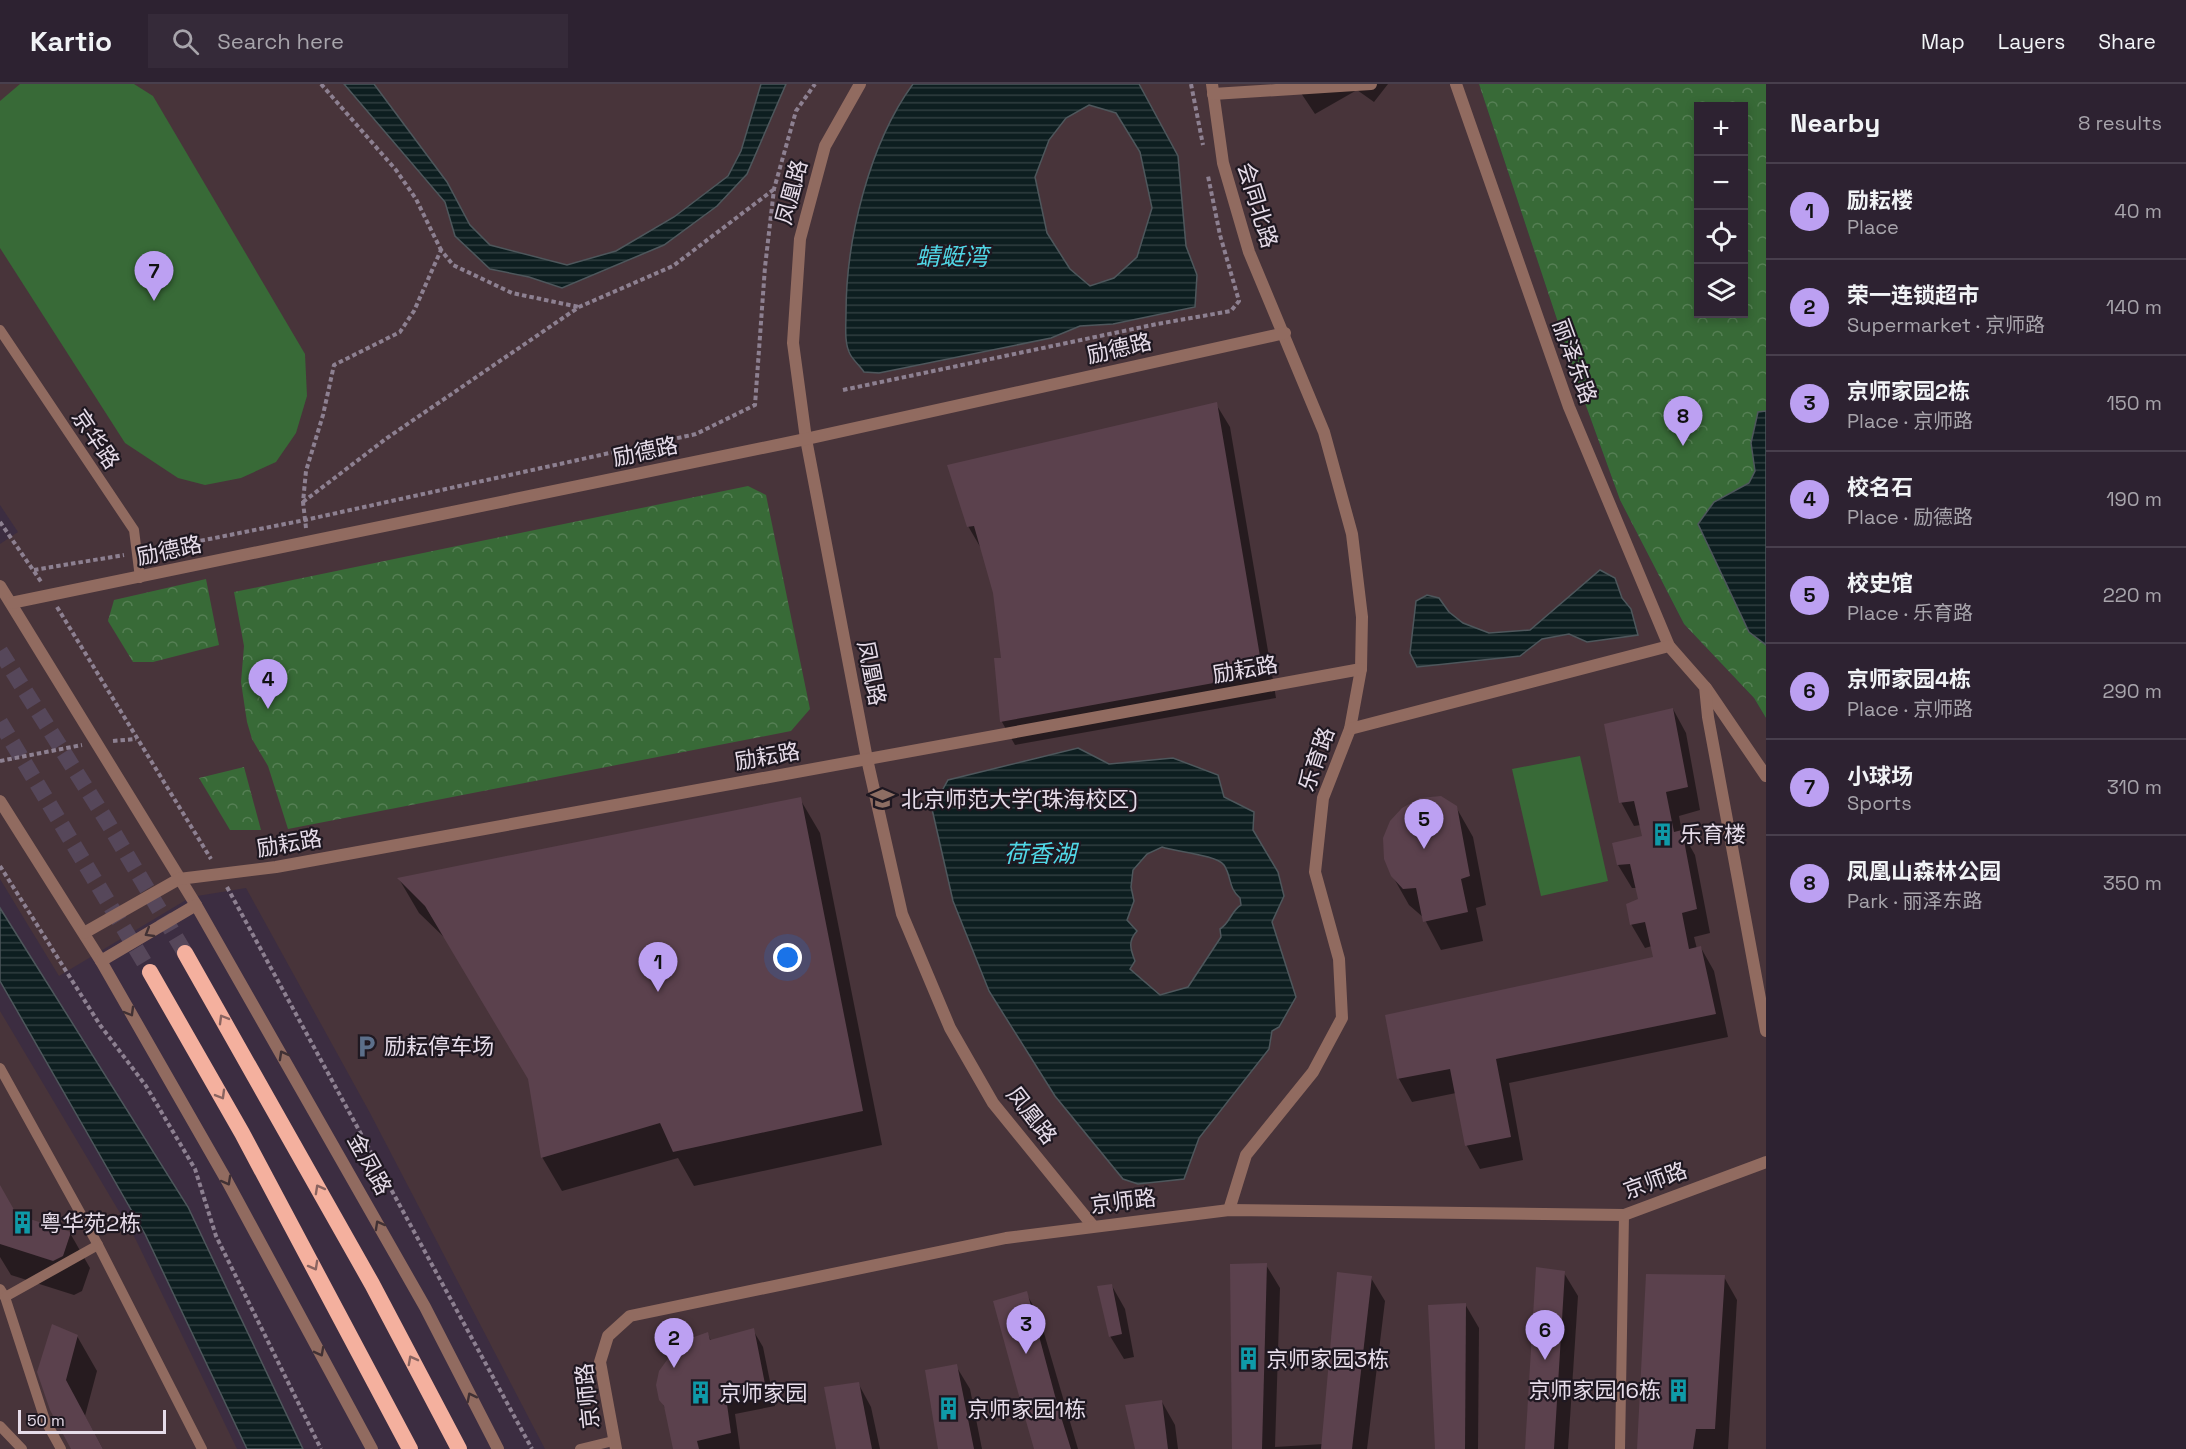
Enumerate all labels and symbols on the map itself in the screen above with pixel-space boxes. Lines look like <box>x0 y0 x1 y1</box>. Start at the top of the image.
street label: 凤凰路 <box>769 156 813 228</box>
street label: 会同北路 <box>1232 159 1284 251</box>
water label: 蜻蜓湾 <box>916 241 992 272</box>
pin: 7 <box>134 252 174 301</box>
street label: 丽泽东路 <box>1547 315 1603 407</box>
street label: 励德路 <box>1084 327 1154 369</box>
pin: 8 <box>1664 396 1702 446</box>
street label: 京华路 <box>66 404 126 474</box>
street label: 励德路 <box>610 430 680 472</box>
street label: 励德路 <box>134 529 204 571</box>
street label: 凤凰路 <box>852 638 892 708</box>
street label: 励耘路 <box>1210 649 1280 689</box>
pin: 4 <box>248 660 288 709</box>
street label: 乐育路 <box>1292 723 1340 795</box>
street label: 励耘路 <box>732 736 802 776</box>
place label: 北京师范大学(珠海校区) <box>901 785 1138 813</box>
school or university icon: 北京师范大学(珠海校区) <box>870 786 896 812</box>
pin: 5 <box>1404 800 1444 849</box>
place label: 乐育楼 <box>1680 820 1746 848</box>
building icon: 乐育楼 <box>1649 821 1675 847</box>
street label: 励耘路 <box>254 823 324 863</box>
water label: 荷香湖 <box>1004 838 1080 869</box>
one-way arrow <box>144 925 155 937</box>
pin: 1 <box>638 942 678 992</box>
your location <box>773 943 802 972</box>
one-way arrow <box>123 1006 135 1016</box>
one-way arrow <box>219 1015 230 1025</box>
place label: 励耘停车场 <box>384 1032 494 1060</box>
parking icon: 励耘停车场 <box>353 1033 379 1059</box>
one-way arrow <box>279 1051 291 1061</box>
street label: 凤凰路 <box>1001 1080 1063 1150</box>
one-way arrow <box>213 1089 225 1099</box>
street label: 金凤路 <box>342 1128 398 1200</box>
street label: 京师路 <box>1619 1156 1691 1204</box>
one-way arrow <box>220 1175 231 1185</box>
street label: 京师路 <box>1089 1183 1157 1219</box>
one-way arrow <box>315 1185 326 1195</box>
place label: 粤华苑2栋 <box>40 1209 141 1237</box>
building icon: 粤华苑2栋 <box>9 1210 35 1236</box>
one-way arrow <box>375 1221 386 1231</box>
one-way arrow <box>307 1260 318 1270</box>
pin: 3 <box>1006 1304 1046 1354</box>
pin: 6 <box>1526 1310 1564 1360</box>
pin: 2 <box>654 1318 694 1368</box>
place label: 京师家园3栋 <box>1266 1345 1389 1373</box>
one-way arrow <box>313 1346 324 1357</box>
building icon: 京师家园3栋 <box>1235 1346 1261 1372</box>
one-way arrow <box>408 1356 419 1366</box>
street label: 京师路 <box>570 1362 604 1430</box>
place label: 京师家园16栋 <box>1528 1376 1661 1404</box>
building icon: 京师家园16栋 <box>1666 1377 1692 1403</box>
place label: 京师家园 <box>719 1379 807 1407</box>
building icon: 京师家园 <box>688 1380 714 1406</box>
one-way arrow <box>467 1392 479 1403</box>
place label: 京师家园1栋 <box>967 1395 1086 1423</box>
building icon: 京师家园1栋 <box>936 1396 962 1422</box>
scale bar <box>18 1407 166 1434</box>

